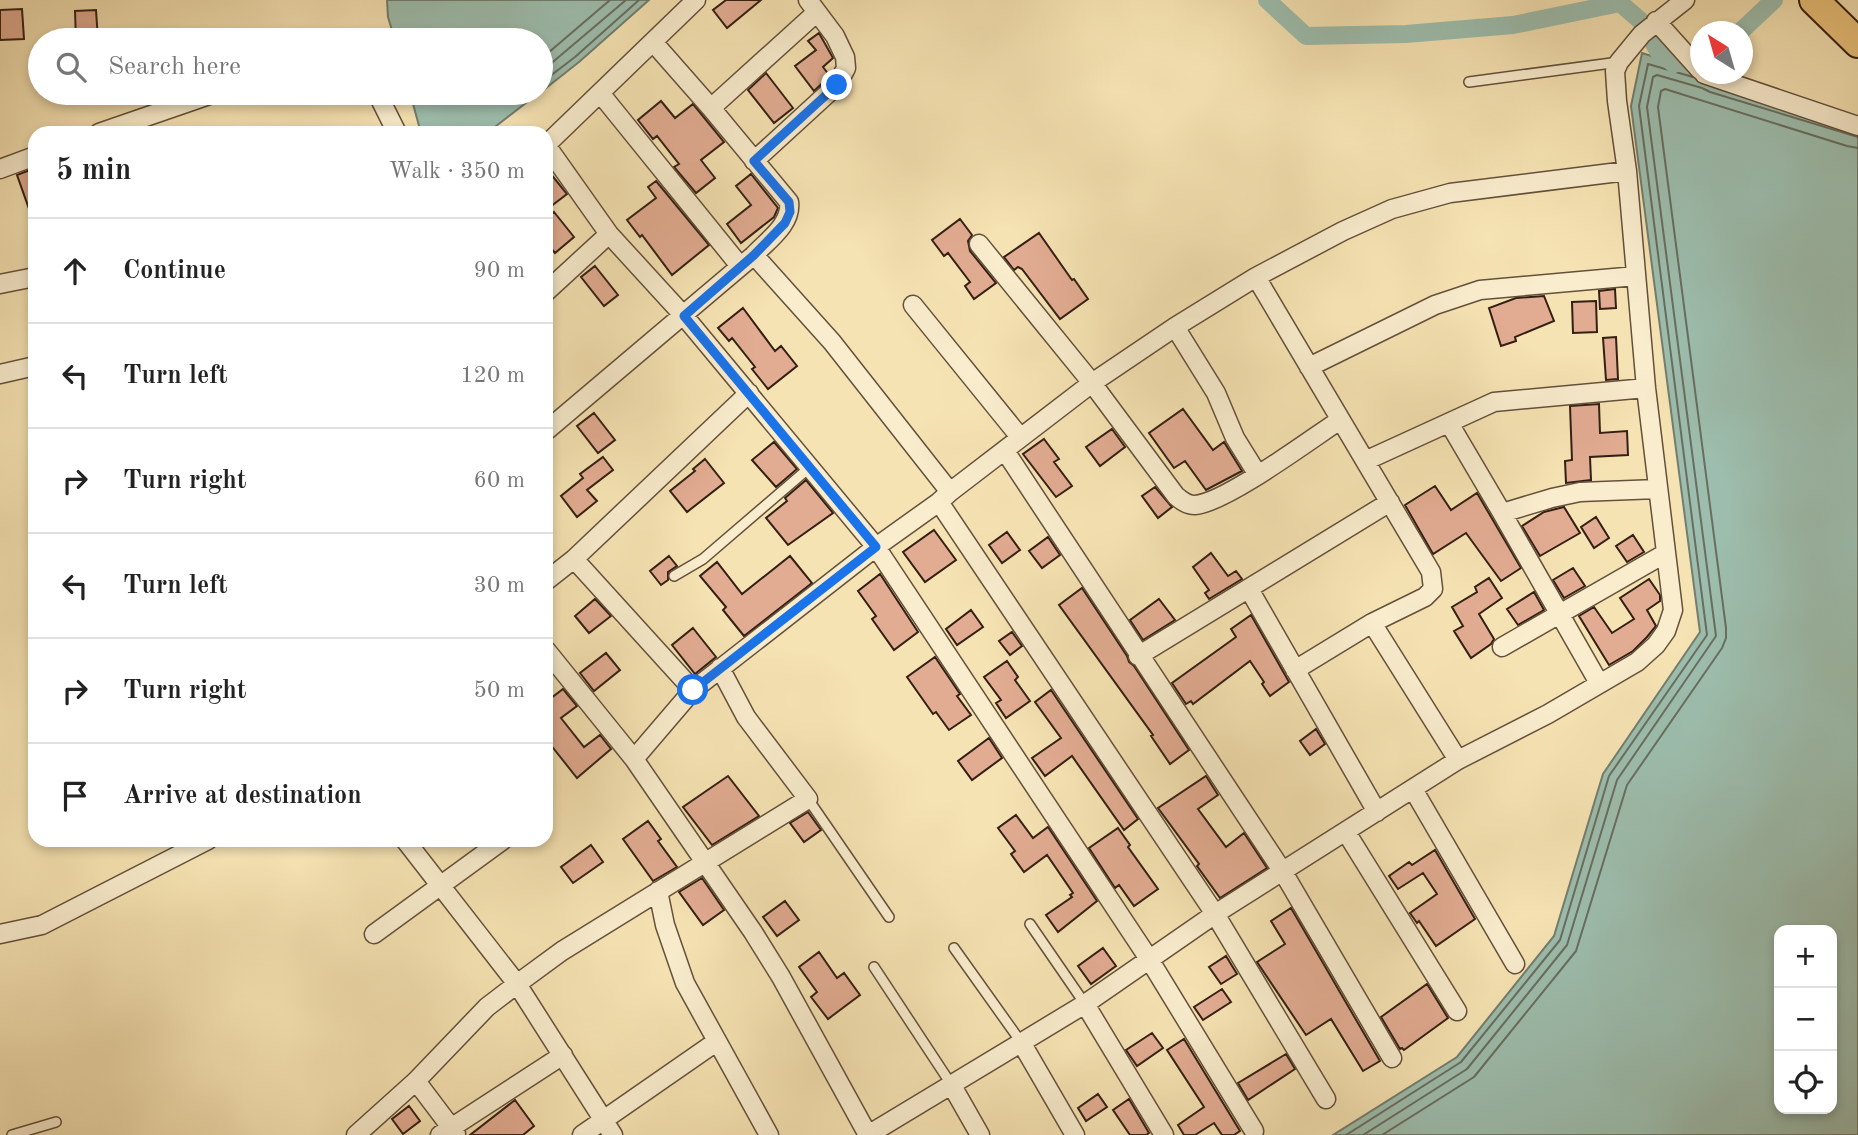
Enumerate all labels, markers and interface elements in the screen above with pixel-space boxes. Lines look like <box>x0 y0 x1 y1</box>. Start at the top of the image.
north arrow <box>1690 21 1753 84</box>
search box <box>28 28 553 105</box>
icon: search <box>52 48 90 86</box>
text: Search here <box>108 54 241 80</box>
route end <box>821 69 852 100</box>
text: 5 min <box>56 156 131 186</box>
text: Walk · 350 m <box>389 160 525 183</box>
icon: ahead <box>56 252 94 290</box>
text: Continue <box>123 258 226 284</box>
text: 90 m <box>474 259 525 282</box>
icon: left <box>56 357 94 395</box>
text: Turn left <box>123 363 228 389</box>
text: 120 m <box>460 364 525 387</box>
icon: right <box>56 462 94 500</box>
text: Turn right <box>123 468 246 494</box>
text: 60 m <box>474 469 525 492</box>
icon: left <box>56 567 94 605</box>
text: Turn left <box>123 573 228 599</box>
text: 30 m <box>474 574 525 597</box>
icon: right <box>56 672 94 710</box>
route start <box>677 674 708 705</box>
text: Turn right <box>123 678 246 704</box>
text: 50 m <box>474 679 525 702</box>
icon: arrive <box>56 777 94 815</box>
text: Arrive at destination <box>123 783 362 809</box>
map controls <box>1774 925 1837 1114</box>
button: + <box>1774 925 1837 988</box>
button: − <box>1774 988 1837 1051</box>
button: locate <box>1774 1051 1837 1114</box>

